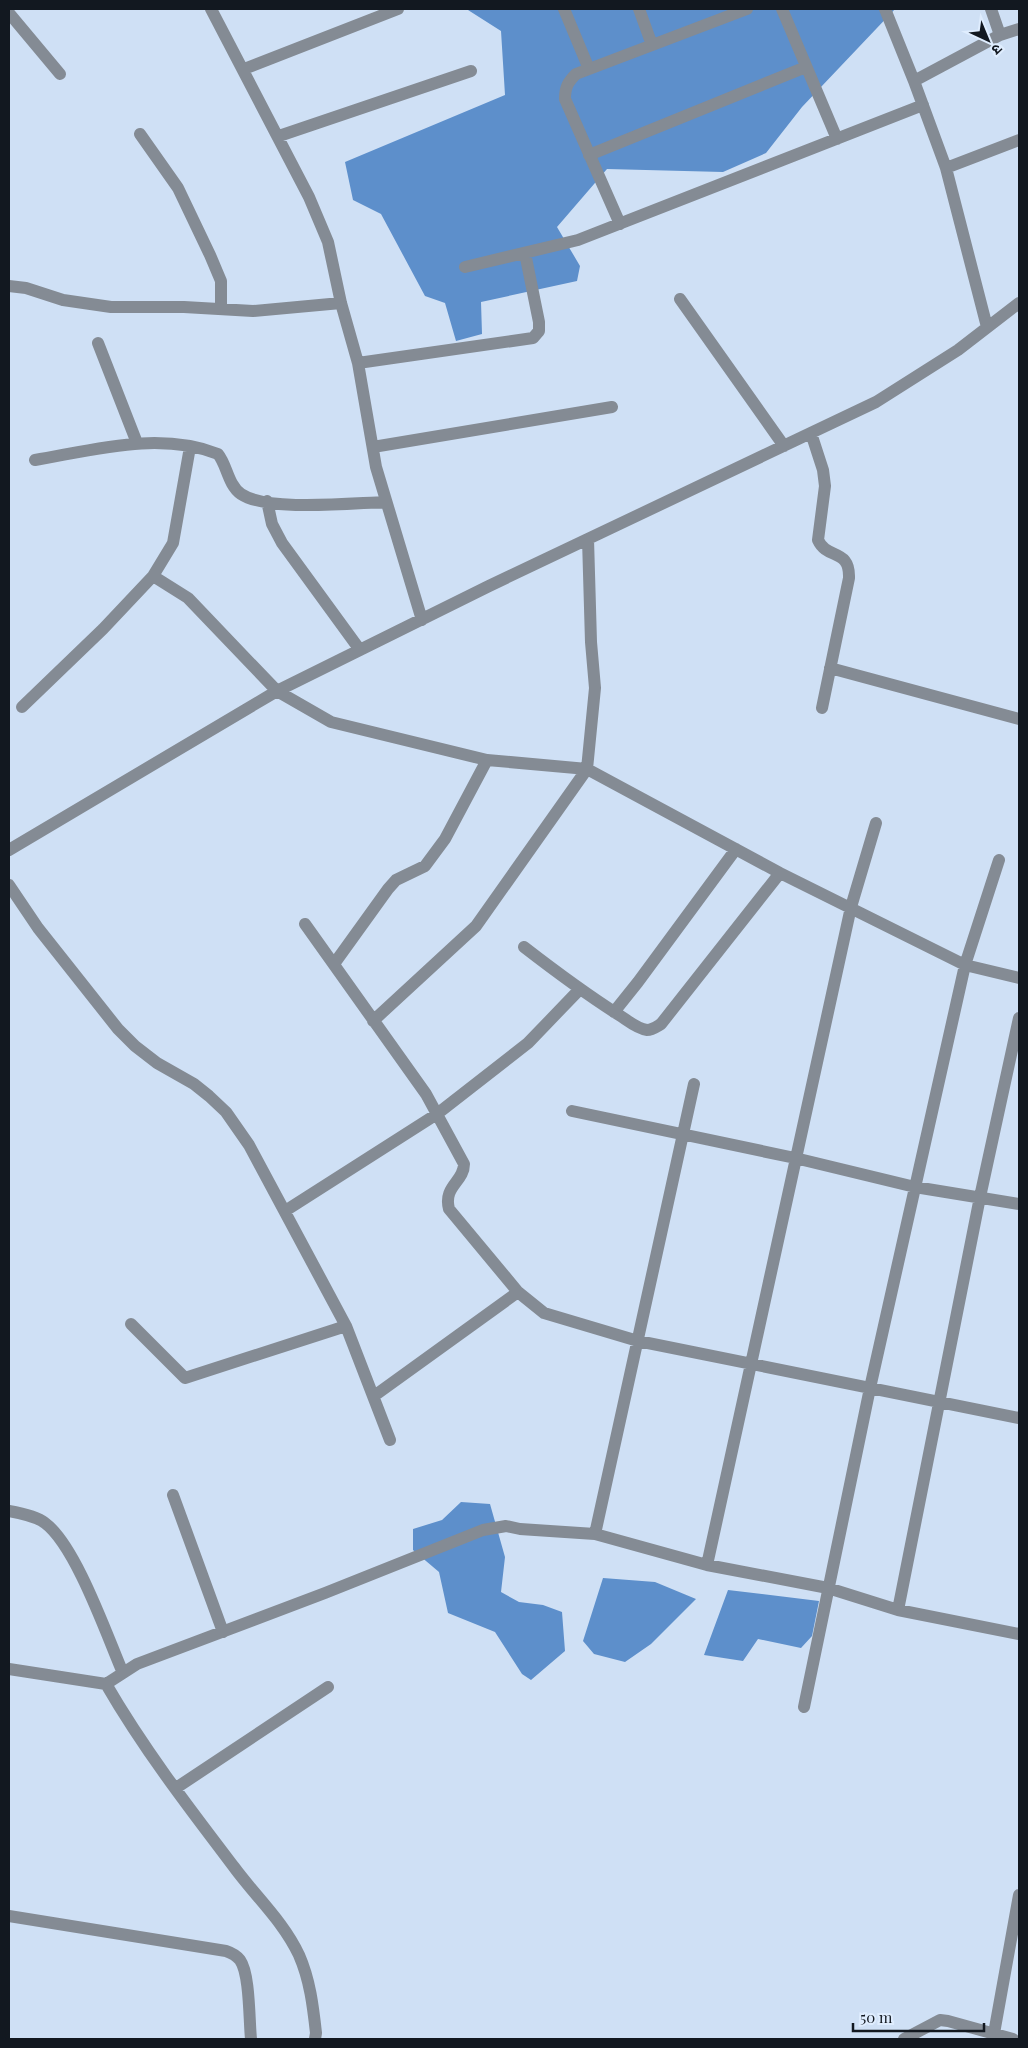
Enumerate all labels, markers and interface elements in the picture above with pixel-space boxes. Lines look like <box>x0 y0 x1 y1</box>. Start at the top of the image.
north arrow <box>963 15 1013 65</box>
text: उ <box>987 40 1007 60</box>
scale bar <box>853 2000 984 2032</box>
text: 50 m <box>860 2007 893 2027</box>

